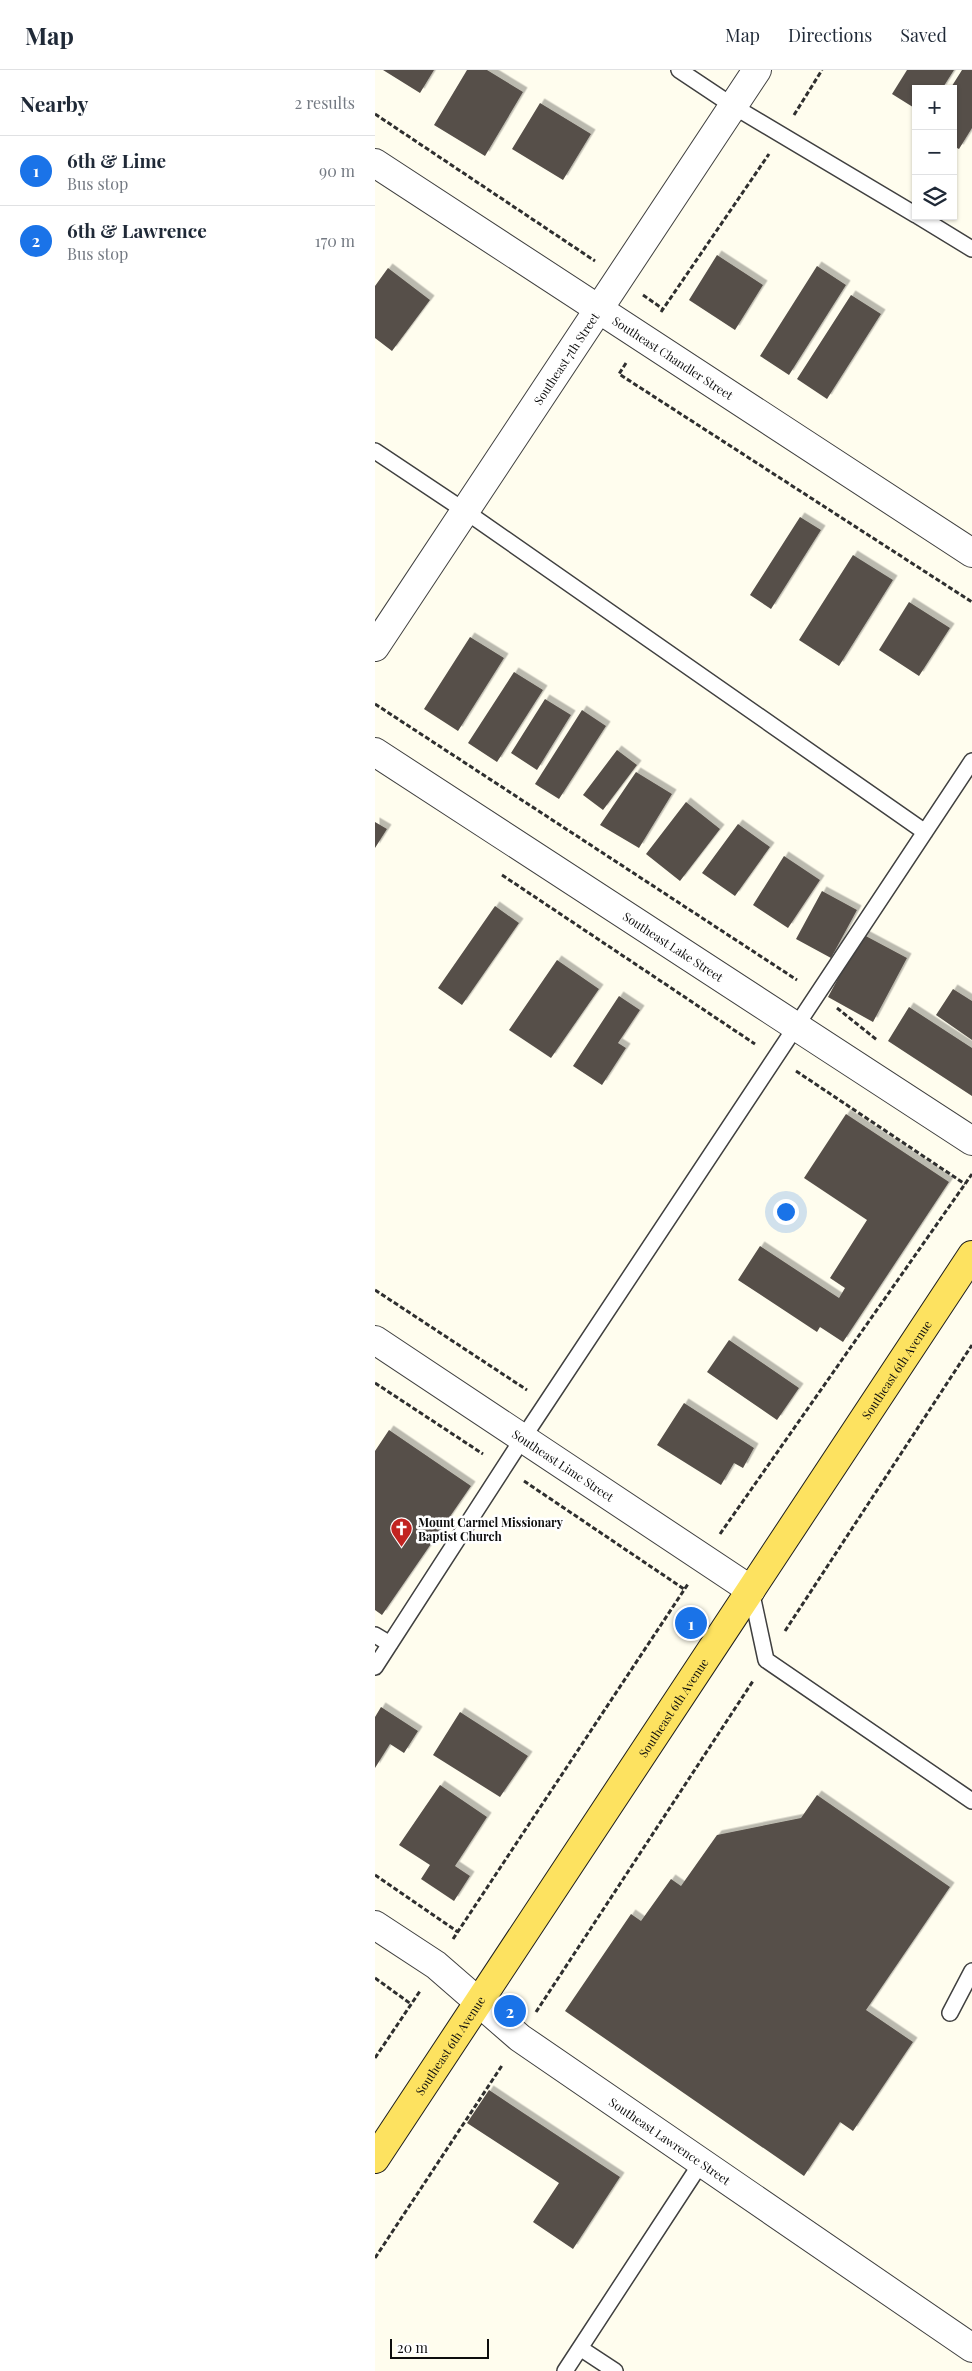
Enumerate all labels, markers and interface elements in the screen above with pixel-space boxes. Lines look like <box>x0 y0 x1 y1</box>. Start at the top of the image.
text: Map <box>25 19 74 51</box>
text: Map <box>725 23 760 47</box>
text: Directions <box>788 23 872 47</box>
text: Saved <box>900 23 947 47</box>
map controls <box>912 85 957 220</box>
button: + <box>912 85 957 130</box>
text: Nearby <box>20 89 89 117</box>
text: 2 results <box>295 92 355 113</box>
button: − <box>912 130 957 175</box>
text: 6th & Lime <box>67 147 166 173</box>
text: 1 <box>33 160 39 181</box>
text: 90 m <box>319 160 355 181</box>
text: Bus stop <box>67 173 128 194</box>
button: layers <box>912 175 957 220</box>
text: 6th & Lawrence <box>67 217 207 243</box>
text: 2 <box>32 230 40 251</box>
text: 170 m <box>315 230 355 251</box>
text: Bus stop <box>67 243 128 264</box>
street label: Southeast 7th Street <box>530 309 603 408</box>
street label: Southeast Chandler Street <box>610 312 737 403</box>
street label: Southeast Lake Street <box>620 908 727 985</box>
your location <box>773 1199 799 1225</box>
street label: Southeast 6th Avenue <box>858 1317 935 1422</box>
street label: Southeast Lime Street <box>509 1426 618 1505</box>
place label: Mount Carmel Missionary Baptist Church <box>418 1514 564 1544</box>
church icon: Mount Carmel Missionary Baptist Church <box>390 1517 414 1548</box>
pin: 1 <box>675 1604 707 1642</box>
street label: Southeast 6th Avenue <box>635 1655 712 1760</box>
pin: 2 <box>494 1992 526 2030</box>
street label: Southeast 6th Avenue <box>411 1993 488 2098</box>
street label: Southeast Lawrence Street <box>606 2094 734 2188</box>
scale bar <box>390 2336 489 2359</box>
text: 20 m <box>397 2338 428 2357</box>

